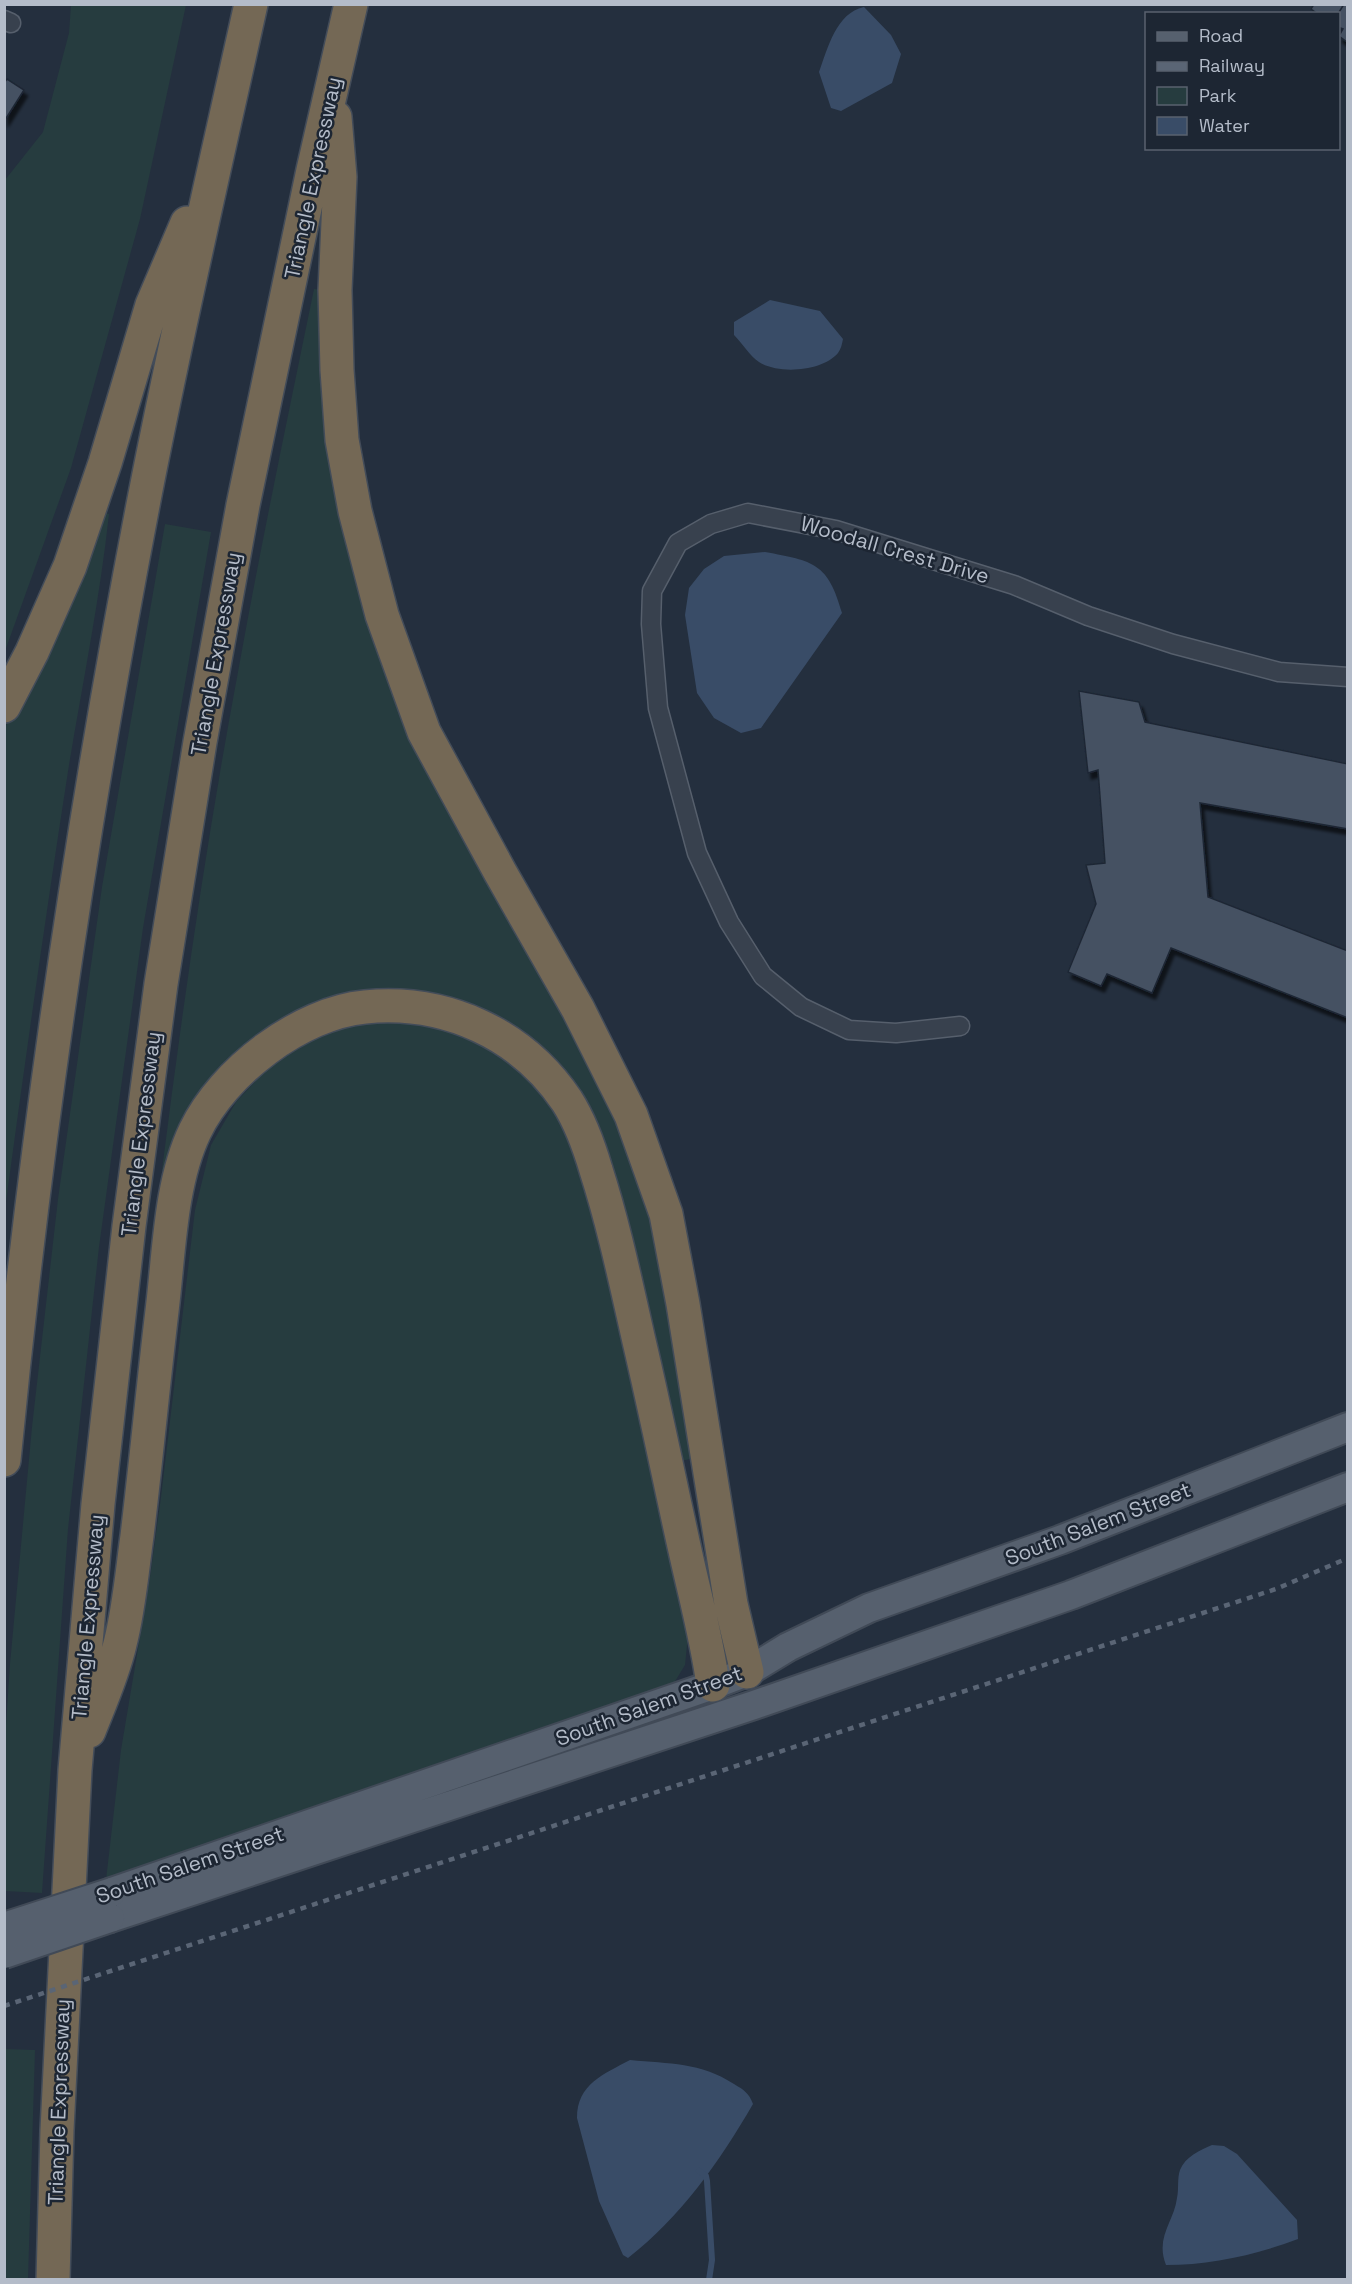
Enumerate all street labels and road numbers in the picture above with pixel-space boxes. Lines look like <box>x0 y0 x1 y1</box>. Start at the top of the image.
street label: Triangle Expressway <box>278 74 347 282</box>
street label: Woodall Crest Drive <box>798 510 993 589</box>
street label: Triangle Expressway <box>184 550 247 758</box>
street label: Triangle Expressway <box>115 1030 166 1238</box>
street label: South Salem Street <box>1001 1476 1195 1571</box>
street label: Triangle Expressway <box>65 1513 110 1721</box>
street label: South Salem Street <box>552 1659 746 1752</box>
street label: South Salem Street <box>92 1820 287 1909</box>
street label: Triangle Expressway <box>41 1998 76 2206</box>

